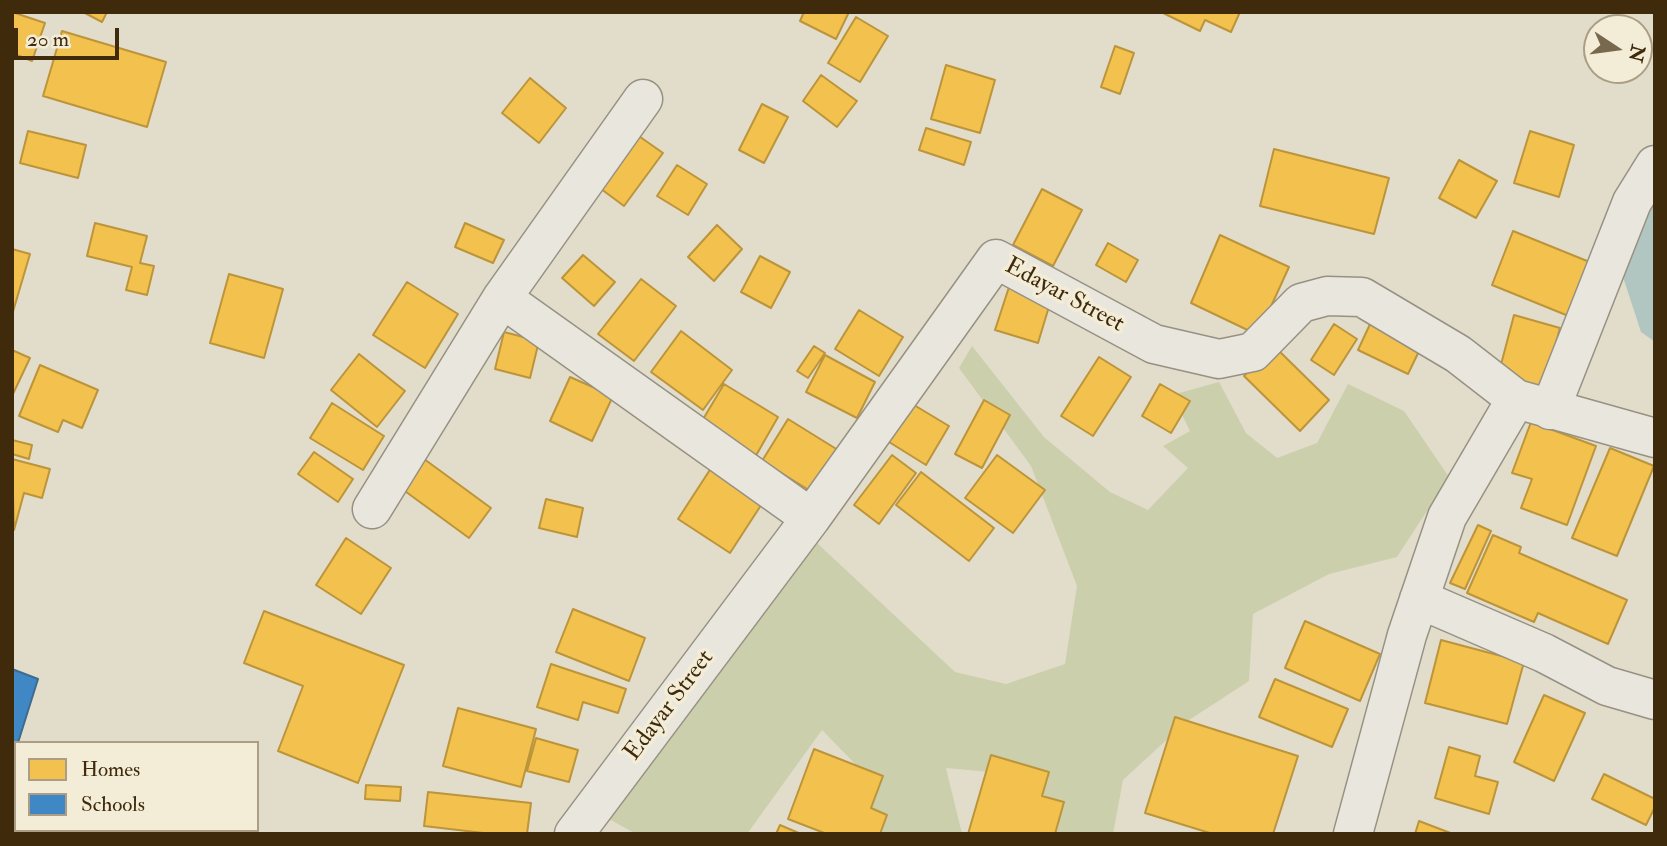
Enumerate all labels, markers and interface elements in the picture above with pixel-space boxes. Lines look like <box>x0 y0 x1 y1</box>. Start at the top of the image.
scale bar <box>18 14 122 58</box>
north arrow <box>1583 14 1653 84</box>
text: 20 m <box>27 26 69 53</box>
text: N <box>1623 42 1650 64</box>
street label: Edayar Street <box>999 253 1129 339</box>
street label: Edayar Street <box>619 645 721 767</box>
legend <box>14 741 259 832</box>
text: Homes <box>81 756 140 783</box>
text: Schools <box>81 791 145 818</box>

